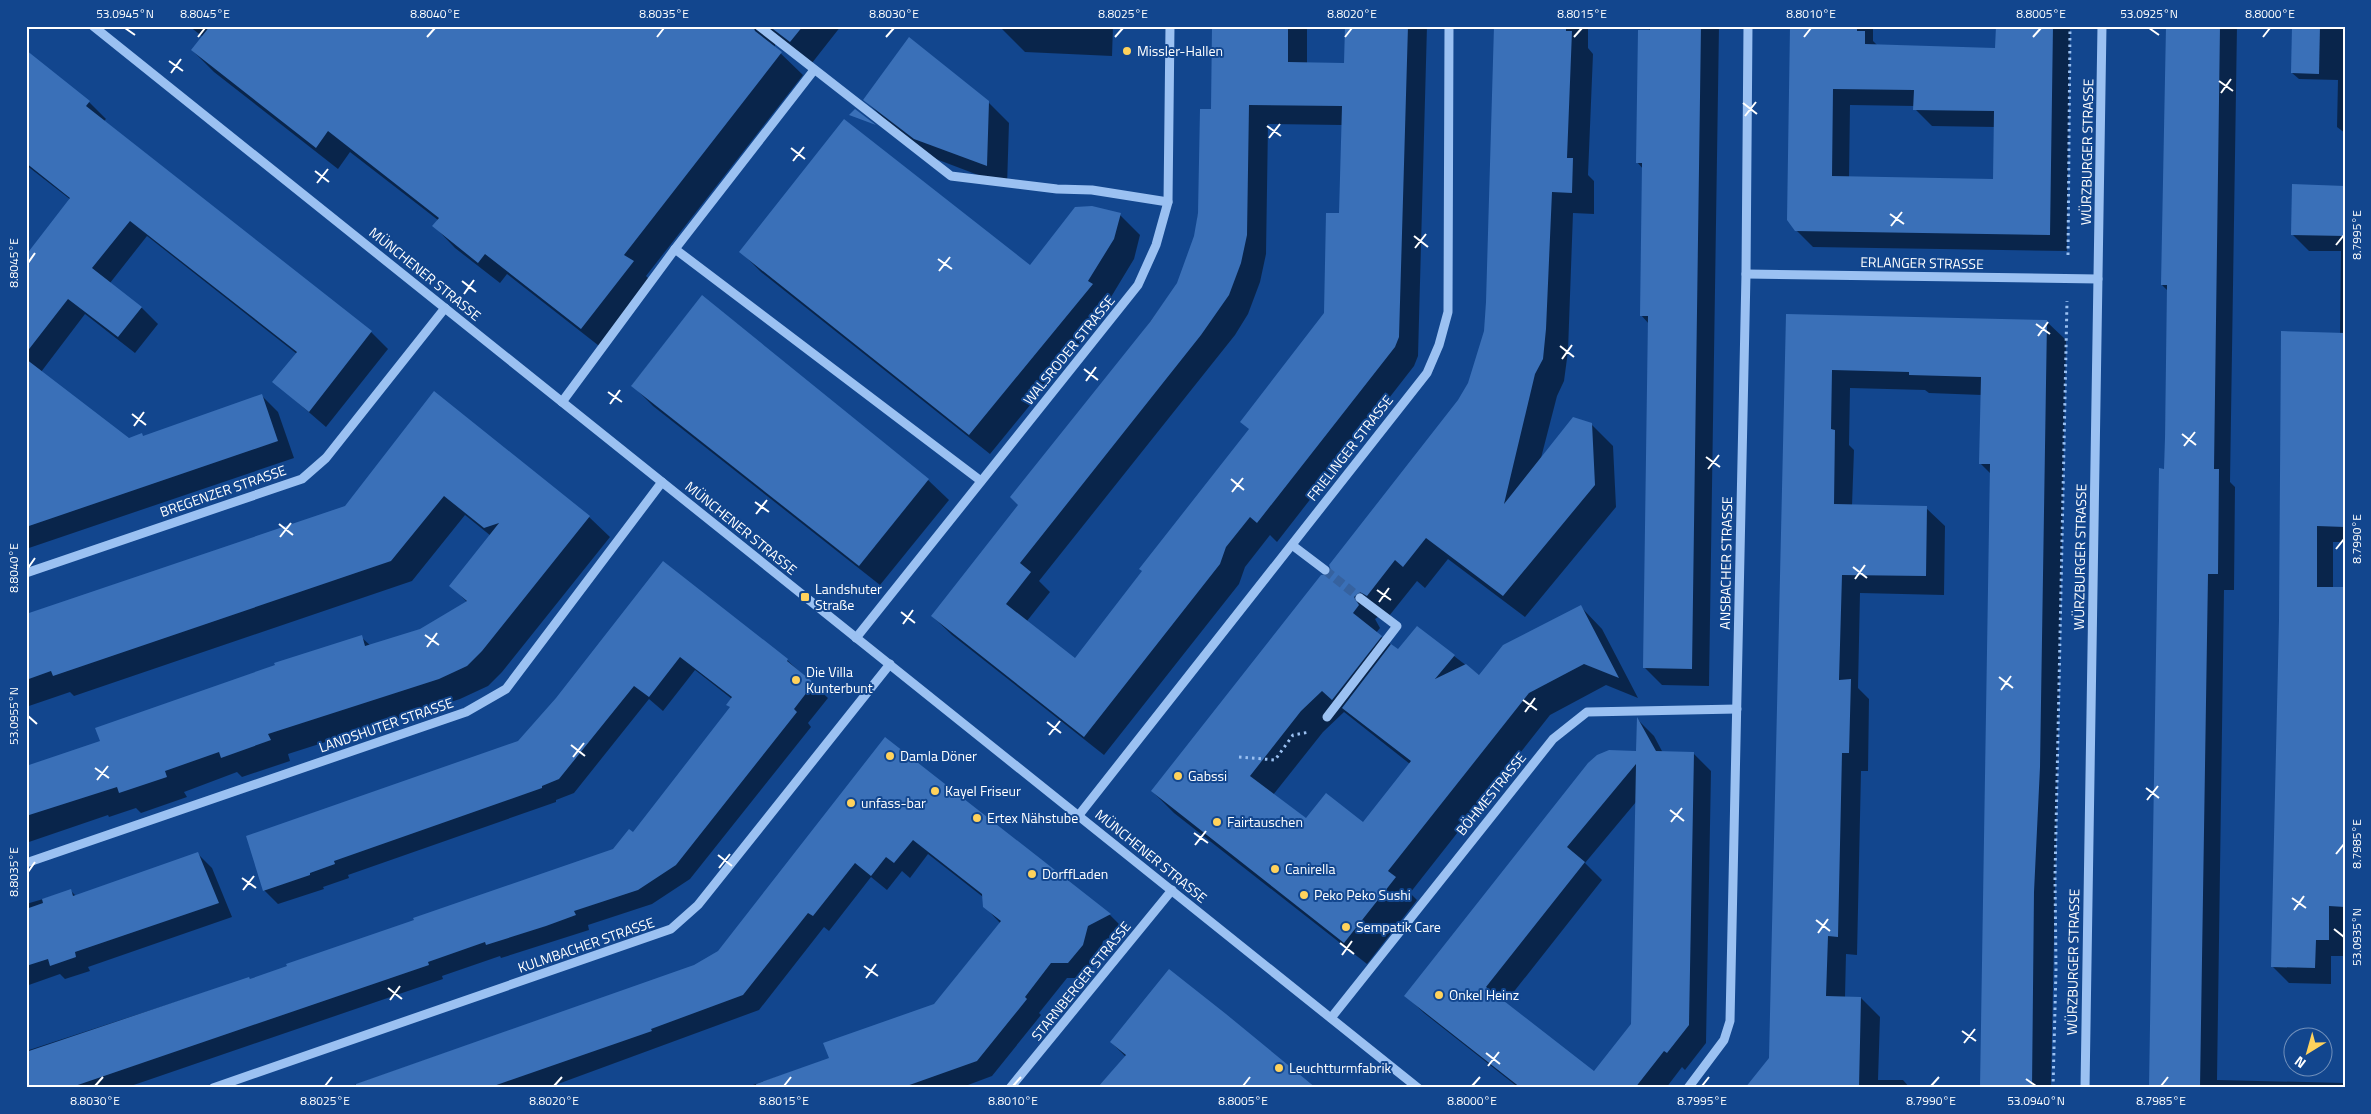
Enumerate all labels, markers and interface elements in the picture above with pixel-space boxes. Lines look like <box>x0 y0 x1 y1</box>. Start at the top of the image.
text: 53.0945°N <box>96 4 154 23</box>
text: 8.8045°E <box>180 4 230 23</box>
text: 8.8040°E <box>410 4 460 23</box>
text: 8.8035°E <box>639 4 689 23</box>
text: 8.8030°E <box>869 4 919 23</box>
text: 8.8025°E <box>1098 4 1148 23</box>
text: 8.8020°E <box>1327 4 1377 23</box>
text: 8.8015°E <box>1557 4 1607 23</box>
text: 8.8010°E <box>1786 4 1836 23</box>
text: 8.8005°E <box>2016 4 2066 23</box>
text: 53.0925°N <box>2120 4 2178 23</box>
text: 8.8000°E <box>2245 4 2295 23</box>
place label: Missler-Hallen <box>1137 40 1223 61</box>
marker: Missler-Hallen <box>1121 45 1133 57</box>
street label: WÜRZBURGER STRASSE <box>2075 78 2098 225</box>
text: 8.7995°E <box>2347 210 2366 260</box>
street label: MÜNCHENER STRASSE <box>365 222 486 326</box>
text: 8.8045°E <box>4 238 23 288</box>
street label: ERLANGER STRASSE <box>1860 251 1984 274</box>
street label: WALSRODER STRASSE <box>1018 290 1120 409</box>
street label: FRIELINGER STRASSE <box>1301 390 1398 505</box>
street label: BREGENZER STRASSE <box>157 459 289 522</box>
street label: MÜNCHENER STRASSE <box>681 476 802 580</box>
street label: WÜRZBURGER STRASSE <box>2068 483 2091 630</box>
street label: ANSBACHER STRASSE <box>1714 496 1737 630</box>
text: 8.7990°E <box>2347 514 2366 564</box>
text: 8.8040°E <box>4 543 23 593</box>
place label: Landshuter Straße <box>815 578 882 615</box>
marker: Landshuter Straße <box>799 591 811 603</box>
place label: Die Villa Kunterbunt <box>806 661 873 698</box>
marker: Die Villa Kunterbunt <box>790 674 802 686</box>
text: 53.0955°N <box>4 687 23 745</box>
street label: LANDSHUTER STRASSE <box>316 692 456 757</box>
place label: Damla Döner <box>900 745 977 766</box>
street label: BÖHMESTRASSE <box>1451 747 1531 840</box>
marker: Damla Döner <box>884 750 896 762</box>
place label: Gabssi <box>1188 765 1227 786</box>
marker: Gabssi <box>1172 770 1184 782</box>
place label: Kayel Friseur <box>945 780 1021 801</box>
marker: Kayel Friseur <box>929 785 941 797</box>
place label: unfass-bar <box>861 792 926 813</box>
marker: unfass-bar <box>845 797 857 809</box>
street label: MÜNCHENER STRASSE <box>1091 804 1212 908</box>
place label: Ertex Nähstube <box>987 807 1078 828</box>
place label: Fairtauschen <box>1227 811 1303 832</box>
marker: Ertex Nähstube <box>971 812 983 824</box>
marker: Fairtauschen <box>1211 816 1223 828</box>
text: 8.7985°E <box>2347 819 2366 869</box>
text: 8.8035°E <box>4 847 23 897</box>
place label: Canirella <box>1285 858 1335 879</box>
place label: DorffLaden <box>1042 863 1108 884</box>
marker: Canirella <box>1269 863 1281 875</box>
marker: DorffLaden <box>1026 868 1038 880</box>
place label: Peko Peko Sushi <box>1314 884 1411 905</box>
street label: WÜRZBURGER STRASSE <box>2061 888 2084 1035</box>
marker: Peko Peko Sushi <box>1298 889 1310 901</box>
text: 53.0935°N <box>2347 908 2366 966</box>
street label: KULMBACHER STRASSE <box>515 911 657 978</box>
street label: STARNBERGER STRASSE <box>1026 916 1136 1045</box>
place label: Sempatik Care <box>1356 916 1441 937</box>
marker: Sempatik Care <box>1340 921 1352 933</box>
place label: Onkel Heinz <box>1449 984 1519 1005</box>
marker: Onkel Heinz <box>1433 989 1445 1001</box>
north arrow <box>2284 1026 2334 1076</box>
text: N <box>2290 1051 2310 1074</box>
place label: Leuchtturmfabrik <box>1289 1057 1391 1078</box>
marker: Leuchtturmfabrik <box>1273 1062 1285 1074</box>
text: 8.8030°E <box>70 1091 120 1110</box>
text: 8.8025°E <box>300 1091 350 1110</box>
text: 8.8020°E <box>529 1091 579 1110</box>
text: 8.8015°E <box>759 1091 809 1110</box>
text: 8.8010°E <box>988 1091 1038 1110</box>
text: 8.8005°E <box>1218 1091 1268 1110</box>
text: 8.8000°E <box>1447 1091 1497 1110</box>
text: 8.7995°E <box>1677 1091 1727 1110</box>
text: 8.7990°E <box>1906 1091 1956 1110</box>
text: 53.0940°N <box>2007 1091 2065 1110</box>
text: 8.7985°E <box>2136 1091 2186 1110</box>

